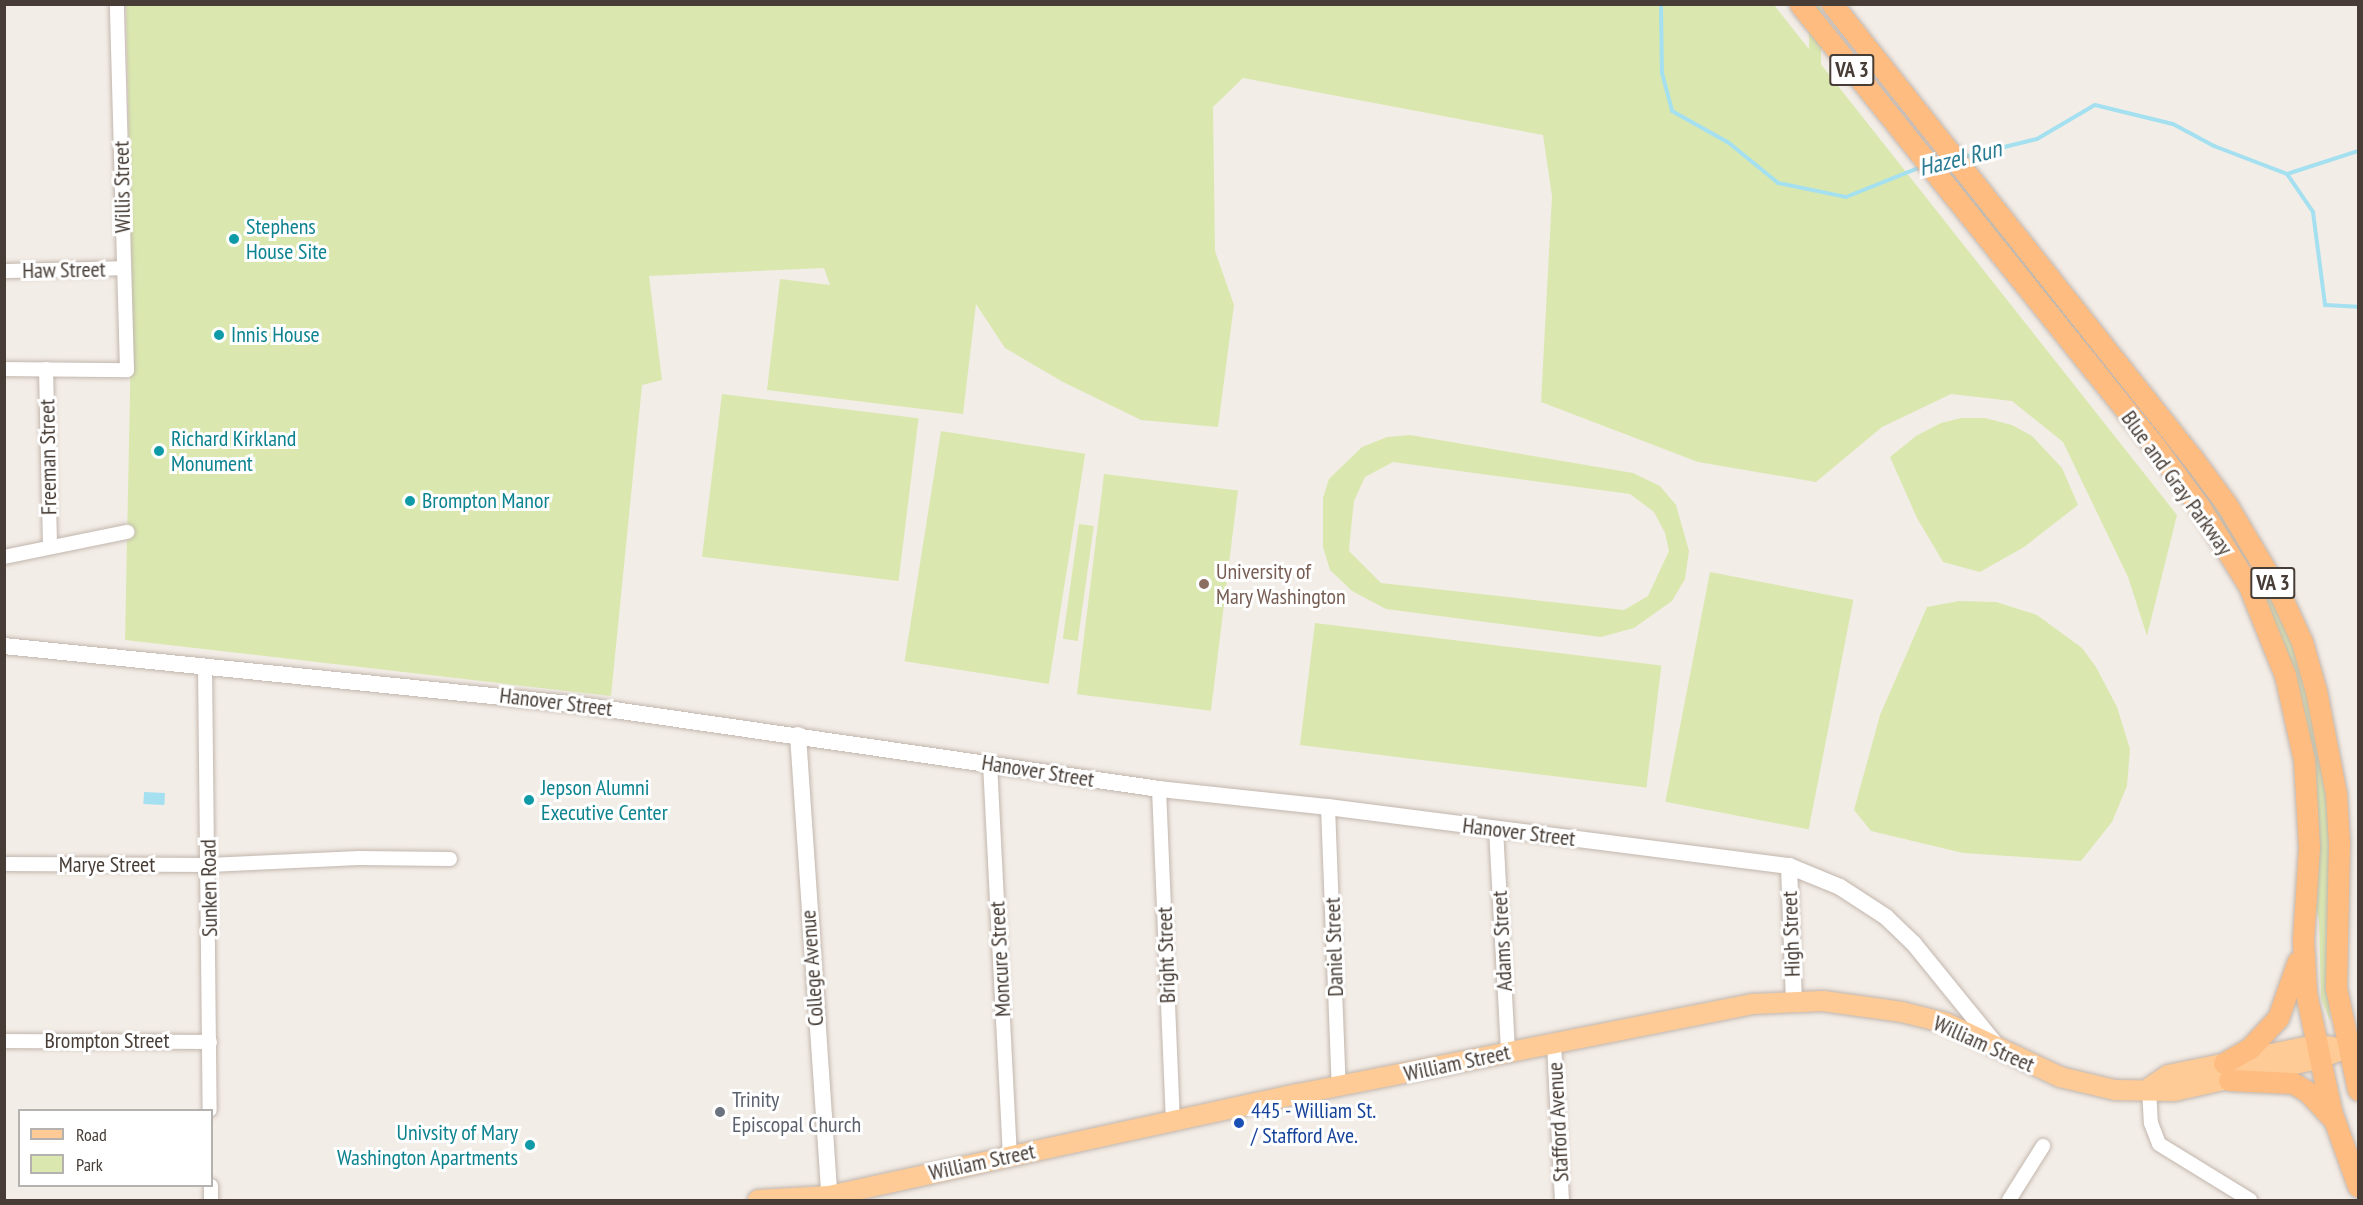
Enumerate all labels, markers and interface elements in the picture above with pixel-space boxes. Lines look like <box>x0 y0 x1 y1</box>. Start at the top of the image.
road number: VA 3 <box>1828 52 1876 88</box>
water label: Hazel Run <box>1916 134 2004 182</box>
street label: Willis Street <box>108 141 136 233</box>
place label: Stephens House Site <box>246 213 327 264</box>
marker: Stephens House Site <box>227 232 241 246</box>
street label: Haw Street <box>22 256 106 284</box>
place label: Innis House <box>231 322 320 348</box>
marker: Innis House <box>212 328 226 342</box>
street label: Freeman Street <box>34 399 62 515</box>
street label: Blue and Gray Parkway <box>2116 405 2238 561</box>
place label: Richard Kirkland Monument <box>171 425 296 476</box>
marker: Richard Kirkland Monument <box>152 444 166 458</box>
place label: Brompton Manor <box>422 488 549 514</box>
marker: Brompton Manor <box>403 494 417 508</box>
place label: University of Mary Washington <box>1216 558 1347 610</box>
road number: VA 3 <box>2249 565 2297 601</box>
marker: University of Mary Washington <box>1197 577 1211 591</box>
street label: Hanover Street <box>498 682 614 722</box>
street label: Hanover Street <box>980 749 1096 793</box>
place label: Jepson Alumni Executive Center <box>541 774 668 825</box>
marker: Jepson Alumni Executive Center <box>522 793 536 807</box>
street label: Hanover Street <box>1461 812 1577 852</box>
street label: Sunken Road <box>195 839 223 937</box>
street label: Marye Street <box>59 852 155 878</box>
street label: Adams Street <box>1486 890 1518 992</box>
street label: High Street <box>1776 891 1806 977</box>
street label: Daniel Street <box>1319 897 1349 997</box>
street label: Moncure Street <box>984 900 1016 1018</box>
street label: Bright Street <box>1151 906 1181 1004</box>
street label: College Avenue <box>795 909 829 1027</box>
street label: William Street <box>1929 1010 2039 1078</box>
street label: Brompton Street <box>44 1028 170 1054</box>
street label: William Street <box>1401 1039 1513 1087</box>
street label: Stafford Avenue <box>1542 1061 1574 1183</box>
place label: Trinity Episcopal Church <box>732 1086 861 1138</box>
place label: 445 - William St. / Stafford Ave. <box>1251 1097 1378 1148</box>
marker: Trinity Episcopal Church <box>713 1105 727 1119</box>
legend <box>18 1109 213 1187</box>
marker: 445 - William St. / Stafford Ave. <box>1232 1116 1246 1130</box>
place label: Univsity of Mary Washington Apartments <box>336 1119 518 1170</box>
text: Road <box>76 1123 107 1146</box>
marker: Univsity of Mary Washington Apartments <box>523 1138 537 1152</box>
street label: William Street <box>926 1138 1038 1186</box>
text: Park <box>76 1153 103 1176</box>

